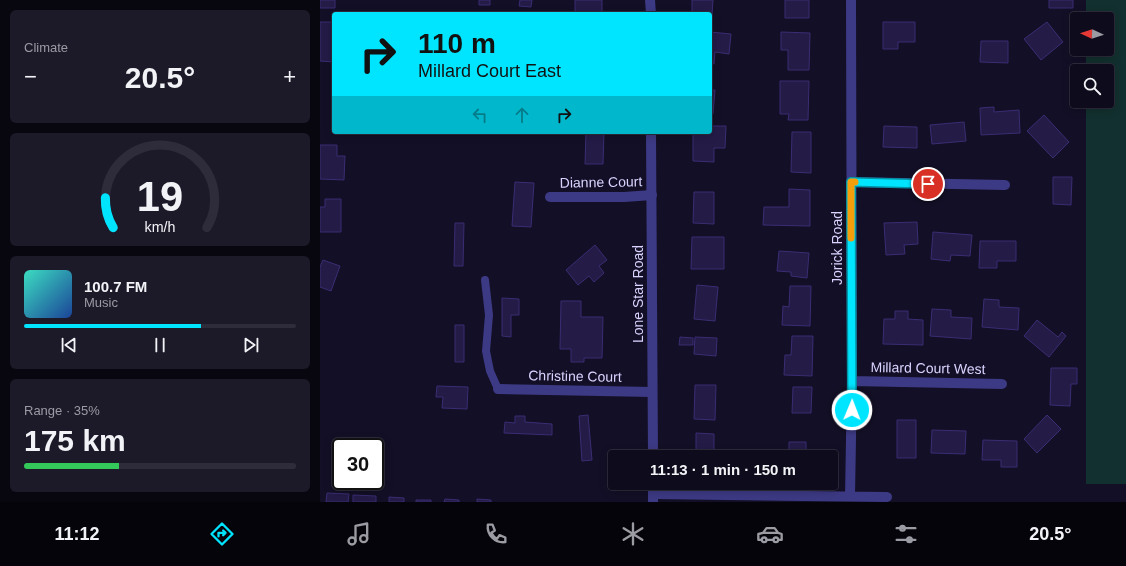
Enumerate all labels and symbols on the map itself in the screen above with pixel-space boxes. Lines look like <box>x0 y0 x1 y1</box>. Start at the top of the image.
north arrow <box>1070 12 1114 56</box>
pin <box>911 167 945 201</box>
street label: Dianne Court <box>560 173 642 191</box>
street label: Jorick Road <box>829 211 845 285</box>
street label: Lone Star Road <box>630 245 646 343</box>
street label: Millard Court West <box>870 359 986 377</box>
street label: Christine Court <box>528 367 622 385</box>
position arrow <box>831 389 873 431</box>
speed limit sign: 30 <box>332 438 384 490</box>

